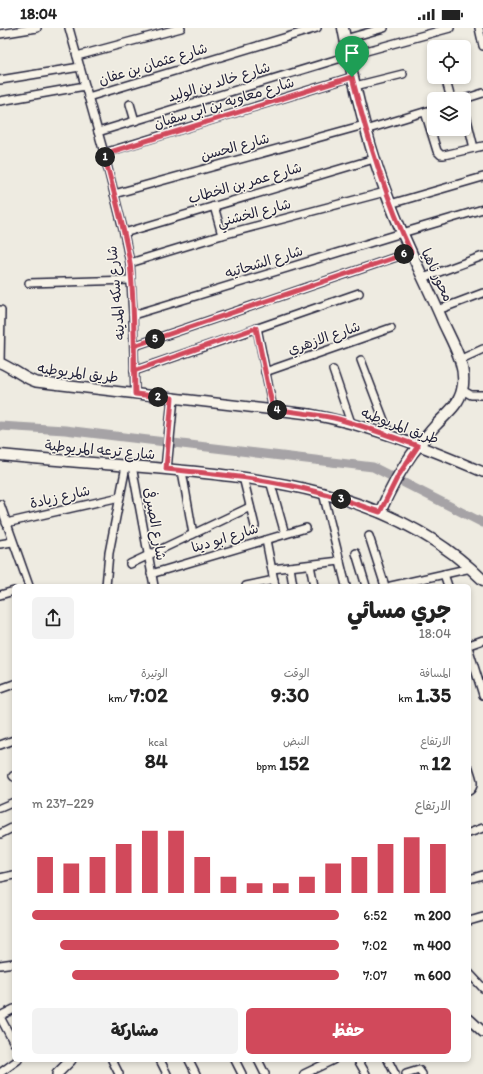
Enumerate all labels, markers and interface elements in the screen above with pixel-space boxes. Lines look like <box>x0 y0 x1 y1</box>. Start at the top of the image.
text: 18:04 <box>20 5 57 23</box>
pin <box>335 36 369 77</box>
street label: شارع عثمان بن عفان <box>96 39 210 90</box>
map controls <box>427 40 471 136</box>
button: locate <box>427 40 471 84</box>
icon: arrive <box>341 42 363 64</box>
street label: شارع خالد بن الوليد <box>166 58 273 107</box>
street label: شارع معاويه بن ابى سفيان <box>152 74 296 133</box>
button: layers <box>427 92 471 136</box>
street label: شارع الحسن <box>199 130 272 165</box>
pin: 1 <box>95 147 115 167</box>
text: 1 <box>102 150 108 163</box>
street label: شارع عمر بن الخطاب <box>186 159 304 208</box>
street label: شارع الخشني <box>215 195 294 235</box>
street label: شارع الشحاتيه <box>223 242 305 283</box>
pin: 6 <box>394 244 414 264</box>
street label: شارع سكه المدينه <box>103 245 130 341</box>
street label: محور ناهيا <box>417 246 457 304</box>
text: 6 <box>401 247 407 260</box>
street label: شارع الازهري <box>285 318 363 360</box>
pin: 5 <box>145 329 165 349</box>
text: 5 <box>152 332 158 345</box>
street label: طريق المريوطيه <box>37 360 119 386</box>
pin: 2 <box>148 387 168 407</box>
text: 2 <box>155 390 161 403</box>
pin: 4 <box>267 400 287 420</box>
text: 4 <box>274 403 280 416</box>
street label: طريق المريوطيه <box>359 404 441 448</box>
street label: شارع ترعه المريوطية <box>44 437 156 464</box>
street label: شارع زيادة <box>28 482 92 513</box>
street label: شارع الصيرفى <box>139 486 171 562</box>
pin: 3 <box>331 489 351 509</box>
text: 3 <box>338 492 344 505</box>
street label: شارع ابو دينا <box>189 520 261 557</box>
button: share <box>32 597 74 639</box>
text: جري مسائي <box>347 597 451 624</box>
text: 18:04 <box>419 626 451 641</box>
text: الوتيرة <box>141 667 168 680</box>
text: الوقت <box>284 667 309 680</box>
text: المسافة <box>420 667 451 680</box>
text: 7:02 <box>130 683 168 707</box>
text: 9:30 <box>271 683 309 707</box>
text: 1.35 <box>415 683 451 707</box>
text: /km <box>108 692 130 705</box>
text: km <box>398 692 415 705</box>
text: النبض <box>283 735 309 748</box>
text: الارتفاع <box>420 735 451 748</box>
text: kcal <box>148 736 168 749</box>
text: 84 <box>145 749 168 773</box>
text: 152 <box>279 751 309 775</box>
text: 12 <box>431 751 451 775</box>
text: bpm <box>256 760 279 773</box>
text: m <box>419 760 431 773</box>
text: 229–237 m <box>32 796 94 811</box>
text: الارتفاع <box>415 798 451 813</box>
text: 6:52 <box>363 908 387 923</box>
text: 200 m <box>414 908 451 923</box>
text: 7:02 <box>363 938 387 953</box>
text: 400 m <box>413 938 451 953</box>
text: 7:07 <box>363 968 387 983</box>
text: 600 m <box>414 968 451 983</box>
button: مشاركة <box>32 1008 238 1054</box>
button: حفظ <box>246 1008 451 1054</box>

